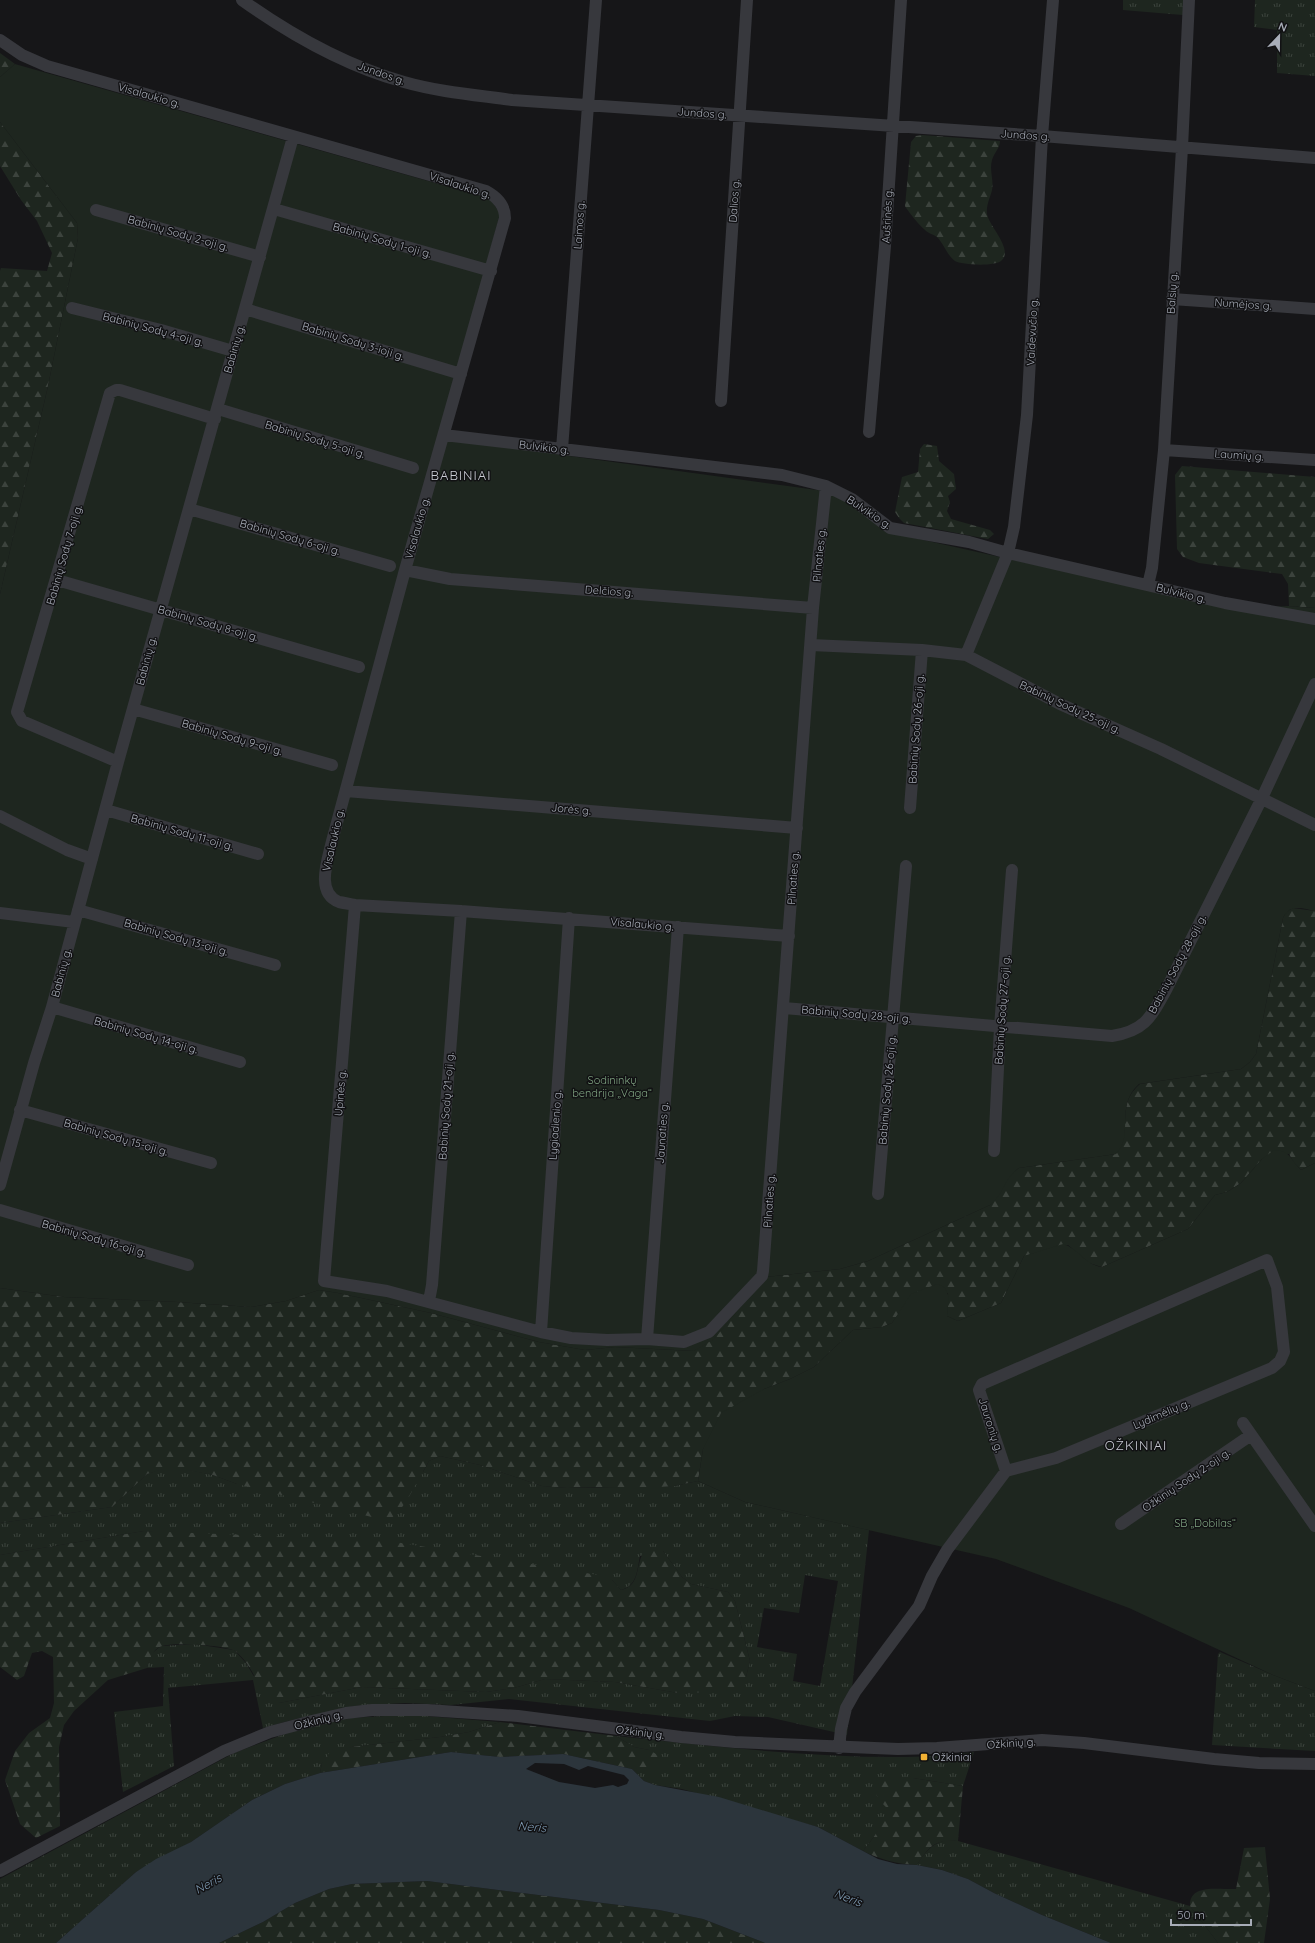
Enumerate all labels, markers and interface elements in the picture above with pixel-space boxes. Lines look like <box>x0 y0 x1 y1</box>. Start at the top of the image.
north arrow <box>1259 16 1299 56</box>
text: N <box>1276 19 1289 35</box>
street label: Jundos g. <box>355 58 407 88</box>
street label: Visalaukio g. <box>116 79 182 111</box>
street label: Jundos g. <box>677 104 727 122</box>
street label: Jundos g. <box>1000 126 1050 144</box>
street label: Visalaukio g. <box>428 169 492 201</box>
street label: Dalios g. <box>726 179 742 223</box>
street label: Aušrinės g. <box>879 188 895 244</box>
street label: Laimos g. <box>570 200 588 250</box>
street label: Babinių Sodų 2-oji g. <box>126 212 230 254</box>
street label: Babinių Sodų 1-oji g. <box>331 219 433 261</box>
street label: Balsių g. <box>1164 272 1180 314</box>
street label: Numėjos g. <box>1214 295 1272 313</box>
street label: Vaidevučio g. <box>1023 298 1041 366</box>
street label: Babinių Sodų 4-oji g. <box>101 309 205 349</box>
street label: Babinių Sodų 3-ioji g. <box>300 319 406 363</box>
street label: Babinių g. <box>220 323 248 375</box>
street label: Babinių Sodų 5-oji g. <box>263 417 367 461</box>
street label: Bulvikio g. <box>518 437 570 457</box>
street label: Laumių g. <box>1214 446 1264 464</box>
district label: BABINIAI <box>431 467 491 483</box>
street label: Bulvikio g. <box>844 492 894 532</box>
street label: Visalaukio g. <box>401 495 433 561</box>
street label: Babinių Sodų 7-oji g. <box>43 503 85 607</box>
street label: Babinių Sodų 6-oji g. <box>238 516 342 558</box>
street label: Pilnaties g. <box>809 528 829 582</box>
street label: Bulvikio g. <box>1155 580 1207 606</box>
street label: Delčios g. <box>584 582 634 600</box>
street label: Babinių Sodų 8-oji g. <box>156 602 260 644</box>
street label: Babinių g. <box>133 635 159 687</box>
street label: Babinių Sodų 26-oji g. <box>905 674 927 784</box>
street label: Babinių Sodų 25-oji g. <box>1017 677 1123 737</box>
street label: Babinių Sodų 9-oji g. <box>180 716 284 758</box>
street label: Jorės g. <box>550 800 592 818</box>
street label: Visalaukio g. <box>319 807 347 873</box>
street label: Babinių Sodų 11-oji g. <box>129 811 235 853</box>
street label: Pilnaties g. <box>784 851 802 905</box>
street label: Babinių Sodų 28-oji g. <box>1145 912 1209 1016</box>
street label: Visalaukio g. <box>610 914 674 934</box>
street label: Babinių Sodų 13-oji g. <box>122 915 230 959</box>
street label: Babinių g. <box>48 947 74 999</box>
street label: Babinių Sodų 27-oji g. <box>991 955 1013 1065</box>
street label: Babinių Sodų 28-oji g. <box>801 1002 911 1026</box>
street label: Babinių Sodų 14-oji g. <box>92 1013 200 1057</box>
street label: Babinių Sodų 26-oji g. <box>875 1035 899 1145</box>
street label: Babinių Sodų 21-oji g. <box>435 1052 457 1160</box>
street label: Upinės g. <box>331 1069 349 1117</box>
park label: Sodininkų bendrija „Vaga“ <box>572 1073 652 1100</box>
street label: Lygiadienio g. <box>546 1090 564 1160</box>
street label: Jaunaties g. <box>653 1102 671 1164</box>
street label: Babinių Sodų 15-oji g. <box>62 1115 170 1159</box>
street label: Pilnaties g. <box>760 1174 778 1228</box>
street label: Babinių Sodų 16-oji g. <box>40 1216 148 1260</box>
street label: Jauronių g. <box>976 1396 1006 1454</box>
street label: Lydimėlių g. <box>1131 1396 1191 1432</box>
district label: OŽKINIAI <box>1105 1437 1167 1453</box>
street label: Ožkinių Sodų 2-oji g. <box>1139 1445 1233 1515</box>
park label: SB „Dobilas“ <box>1174 1516 1236 1530</box>
street label: Ožkinių g. <box>293 1707 343 1733</box>
street label: Ožkinių g. <box>615 1722 665 1742</box>
street label: Ožkinių g. <box>986 1734 1036 1752</box>
place label: Ožkiniai <box>932 1750 972 1764</box>
marker: Ožkiniai <box>919 1752 929 1762</box>
water label: Neris <box>517 1818 548 1835</box>
water label: Neris <box>192 1869 225 1897</box>
water label: Neris <box>832 1885 865 1910</box>
scale bar <box>1171 1901 1251 1927</box>
text: 50 m <box>1177 1907 1205 1922</box>

